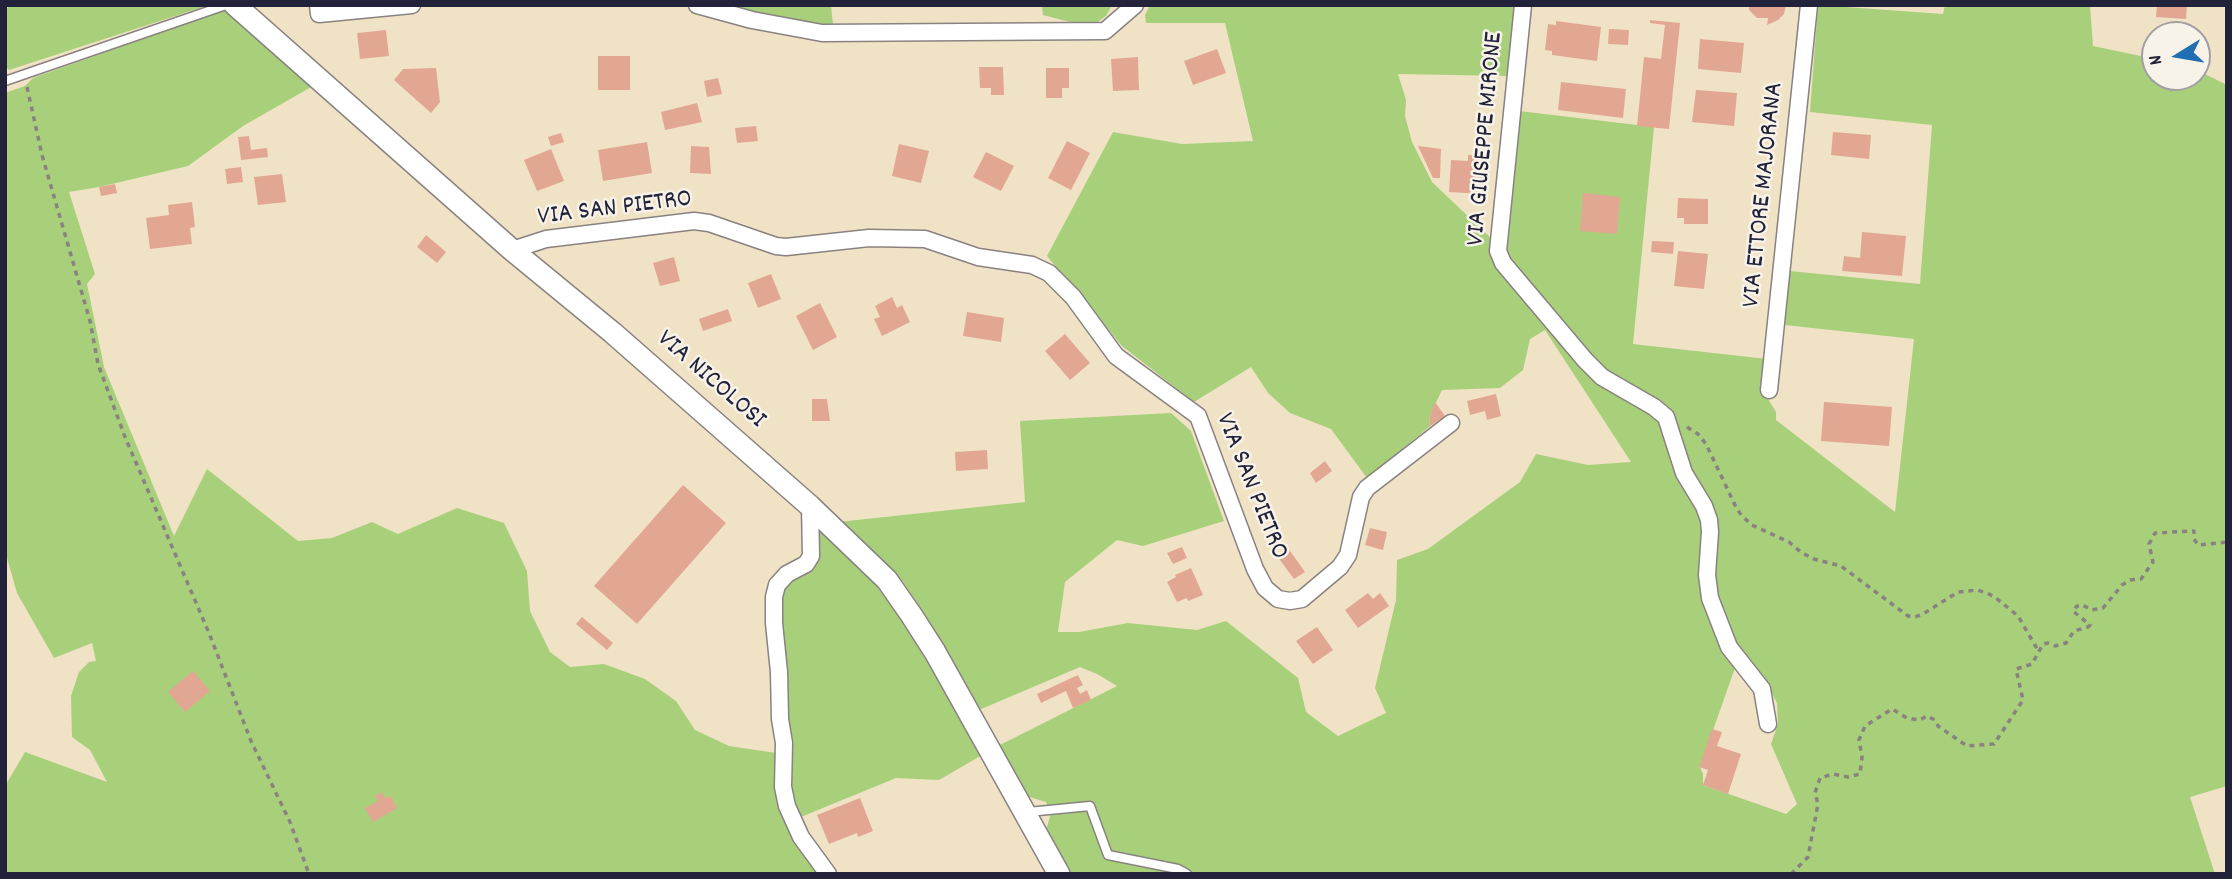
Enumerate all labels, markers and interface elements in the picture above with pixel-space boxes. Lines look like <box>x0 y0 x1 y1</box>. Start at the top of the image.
north arrow <box>2141 21 2211 91</box>
street label: VIA GIUSEPPE MIRONE <box>1462 31 1512 247</box>
text: N <box>2143 53 2171 67</box>
street label: VIA ETTORE MAJORANA <box>1738 81 1792 309</box>
street label: VIA SAN PIETRO <box>536 185 694 235</box>
street label: VIA NICOLOSI <box>649 325 771 437</box>
street label: VIA SAN PIETRO <box>1207 409 1293 565</box>

